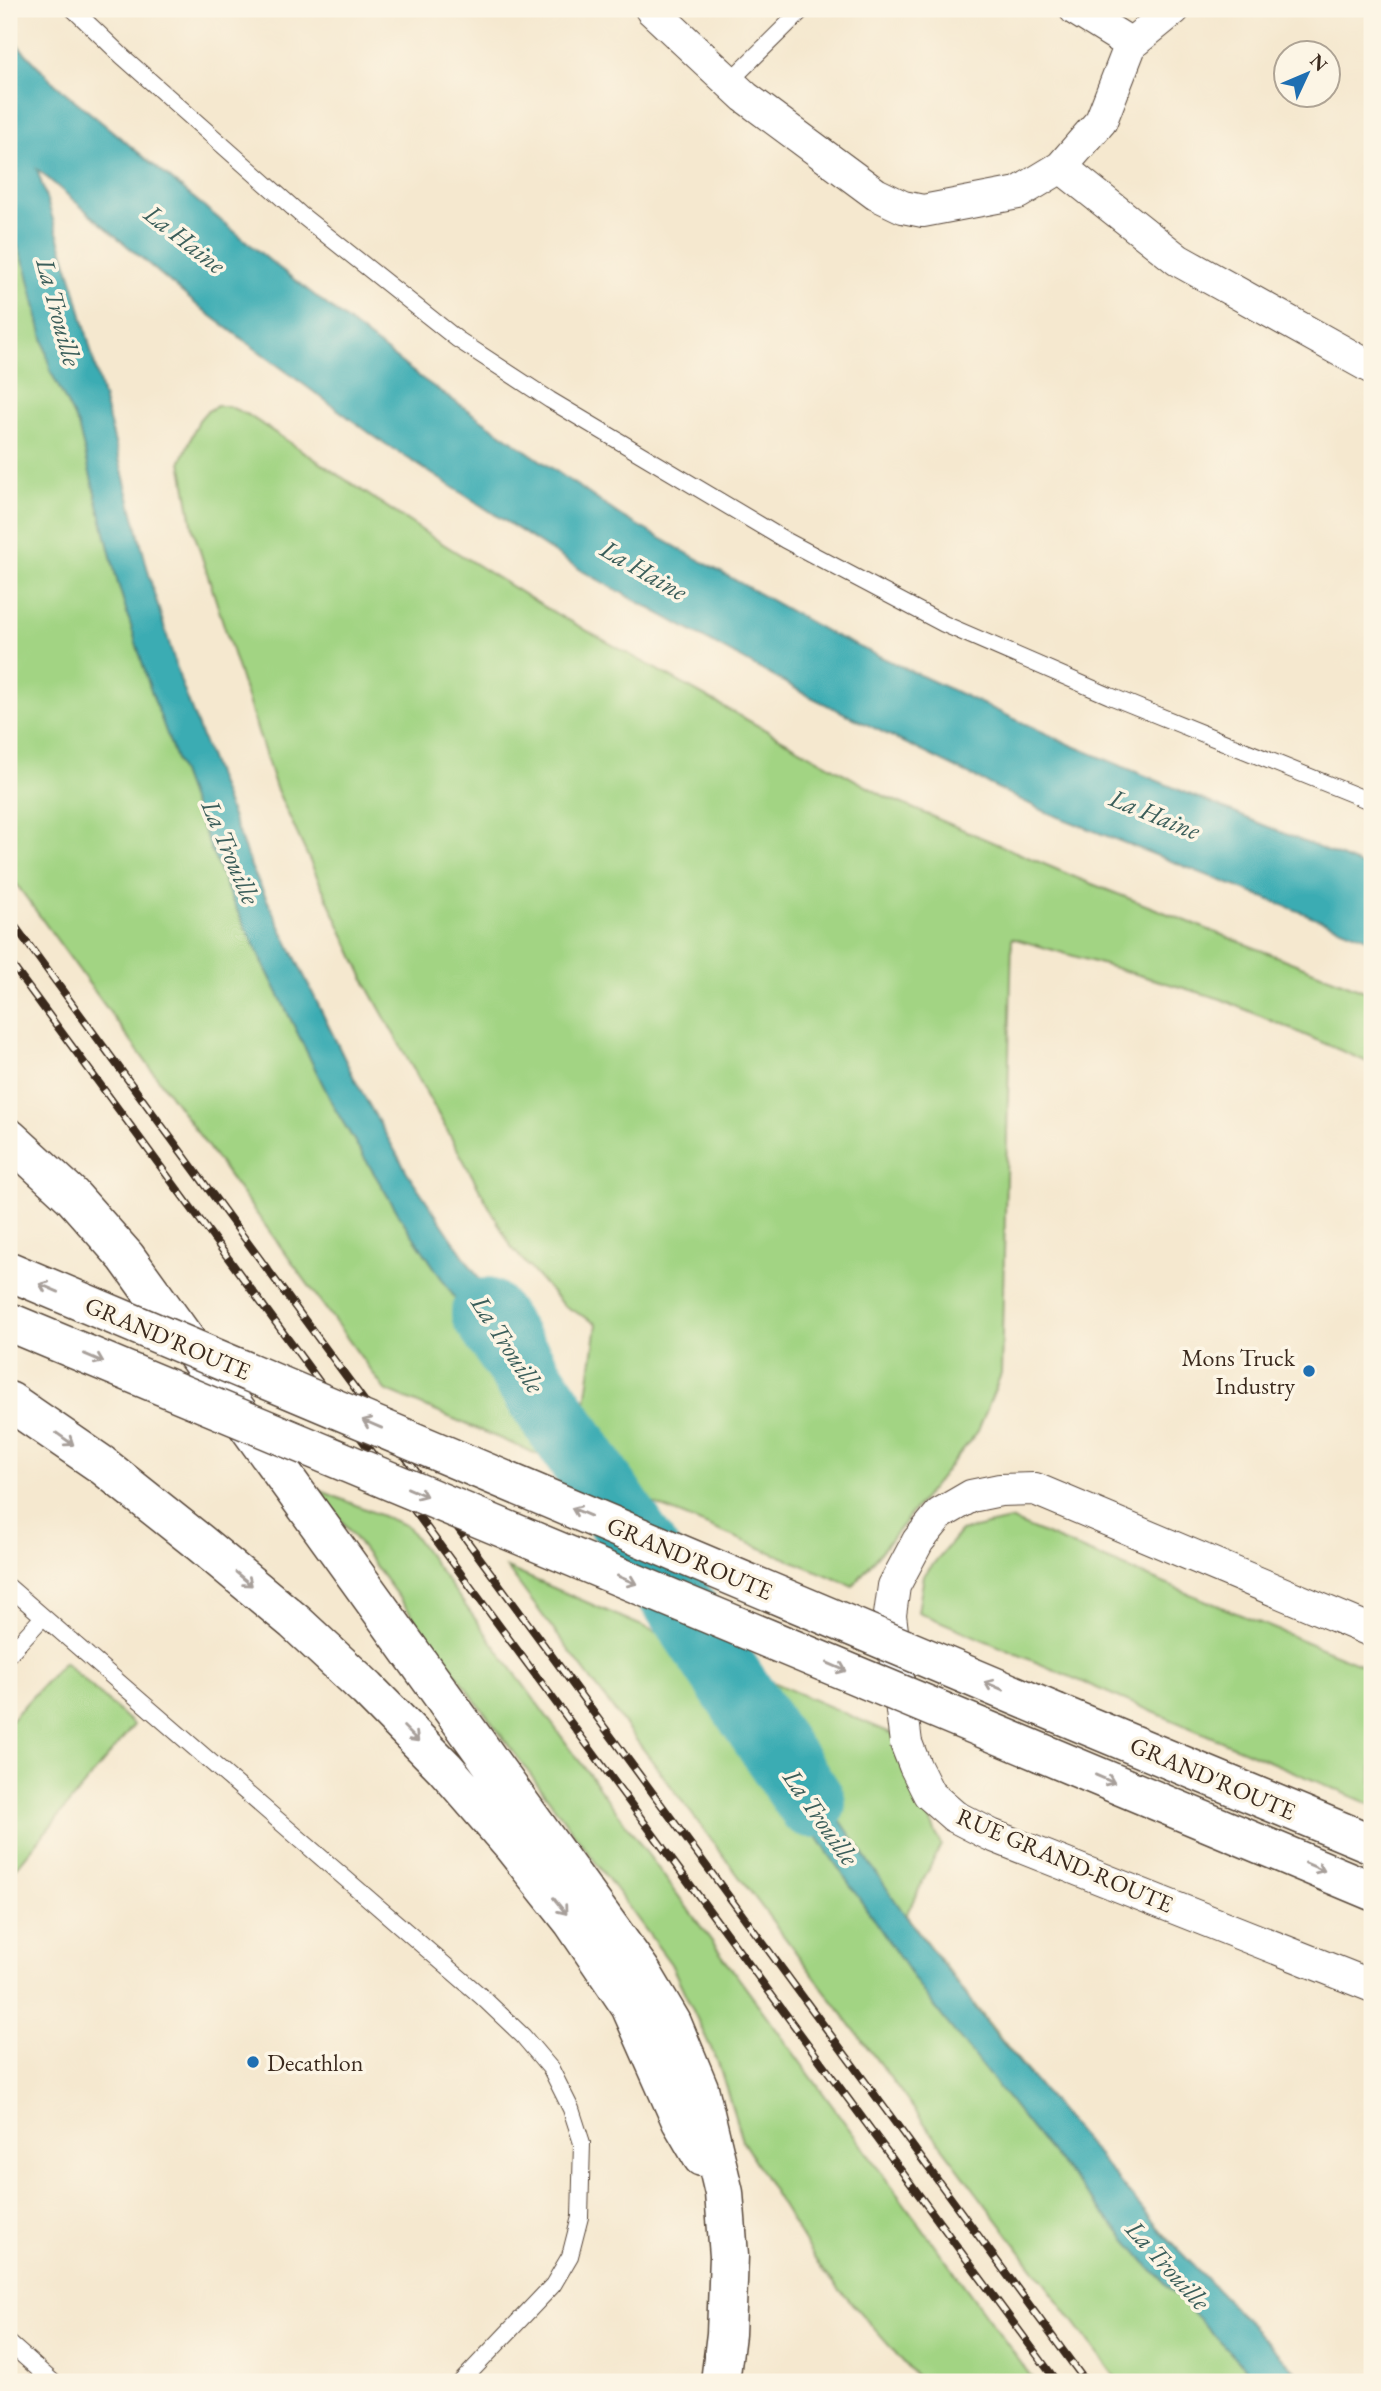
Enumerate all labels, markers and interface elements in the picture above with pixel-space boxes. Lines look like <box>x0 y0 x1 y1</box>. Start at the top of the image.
north arrow <box>1272 38 1342 108</box>
text: N <box>1305 48 1334 77</box>
water label: La Haine <box>136 196 234 282</box>
water label: La Trouille <box>28 253 90 371</box>
water label: La Haine <box>594 531 694 609</box>
water label: La Haine <box>1104 780 1206 848</box>
water label: La Trouille <box>193 794 269 911</box>
one-way arrow <box>39 1280 60 1293</box>
water label: La Trouille <box>463 1288 553 1401</box>
street label: GRAND'ROUTE <box>81 1289 255 1387</box>
place label: Mons Truck Industry <box>1181 1342 1296 1401</box>
one-way arrow <box>83 1352 105 1365</box>
marker: Mons Truck Industry <box>1301 1363 1317 1379</box>
one-way arrow <box>361 1416 383 1429</box>
one-way arrow <box>55 1432 74 1447</box>
one-way arrow <box>406 1487 428 1500</box>
one-way arrow <box>571 1505 593 1518</box>
street label: GRAND'ROUTE <box>603 1509 777 1607</box>
one-way arrow <box>235 1572 253 1587</box>
one-way arrow <box>616 1574 638 1587</box>
one-way arrow <box>826 1662 848 1675</box>
one-way arrow <box>984 1679 1005 1692</box>
one-way arrow <box>403 1725 420 1742</box>
street label: GRAND'ROUTE <box>1126 1729 1300 1827</box>
water label: La Trouille <box>775 1761 867 1873</box>
one-way arrow <box>1094 1773 1116 1786</box>
street label: RUE GRAND-ROUTE <box>952 1800 1178 1920</box>
one-way arrow <box>1304 1861 1325 1874</box>
one-way arrow <box>552 1896 568 1914</box>
place label: Decathlon <box>267 2047 364 2078</box>
marker: Decathlon <box>245 2054 261 2070</box>
water label: La Trouille <box>1118 2212 1218 2318</box>

